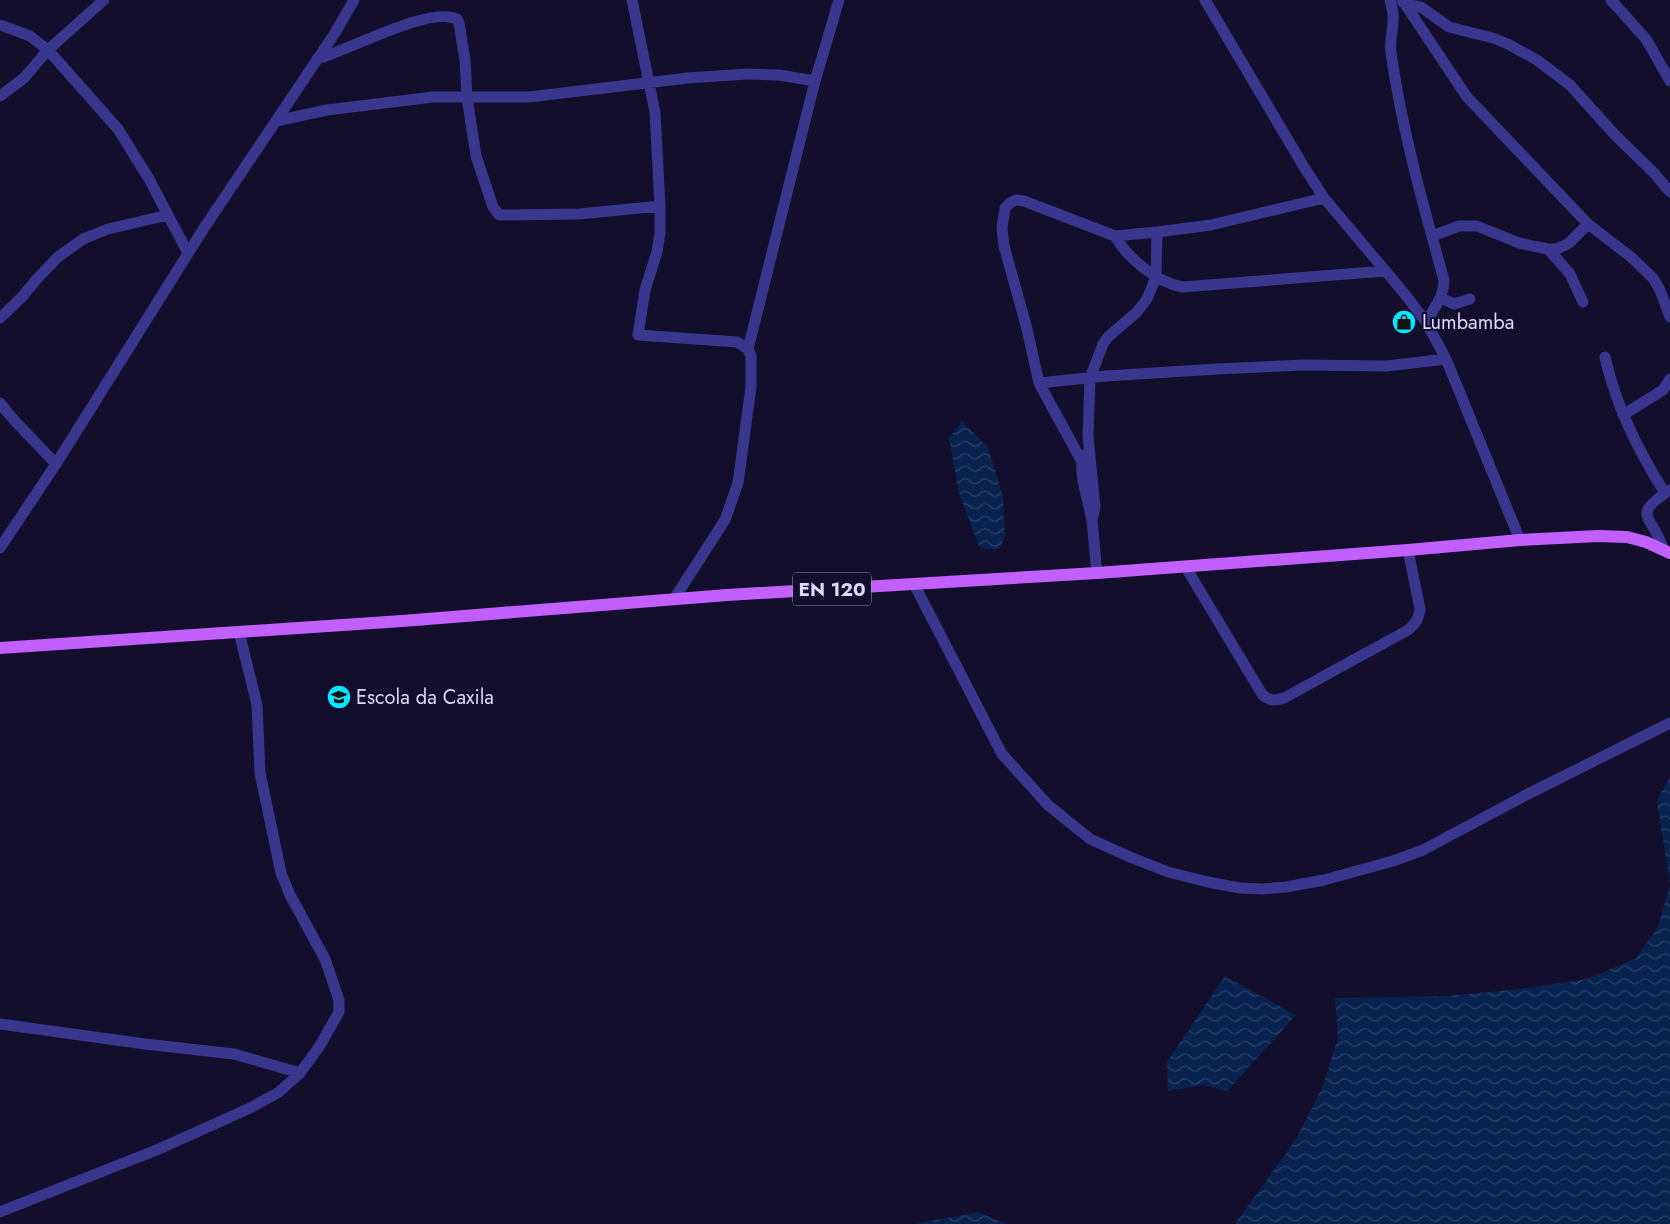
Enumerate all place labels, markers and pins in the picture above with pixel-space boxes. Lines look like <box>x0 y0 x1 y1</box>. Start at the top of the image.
place label: Lumbamba <box>1422 308 1514 337</box>
shop icon: Lumbamba <box>1391 309 1417 335</box>
place label: Escola da Caxila <box>356 683 494 712</box>
school or university icon: Escola da Caxila <box>326 684 352 710</box>

